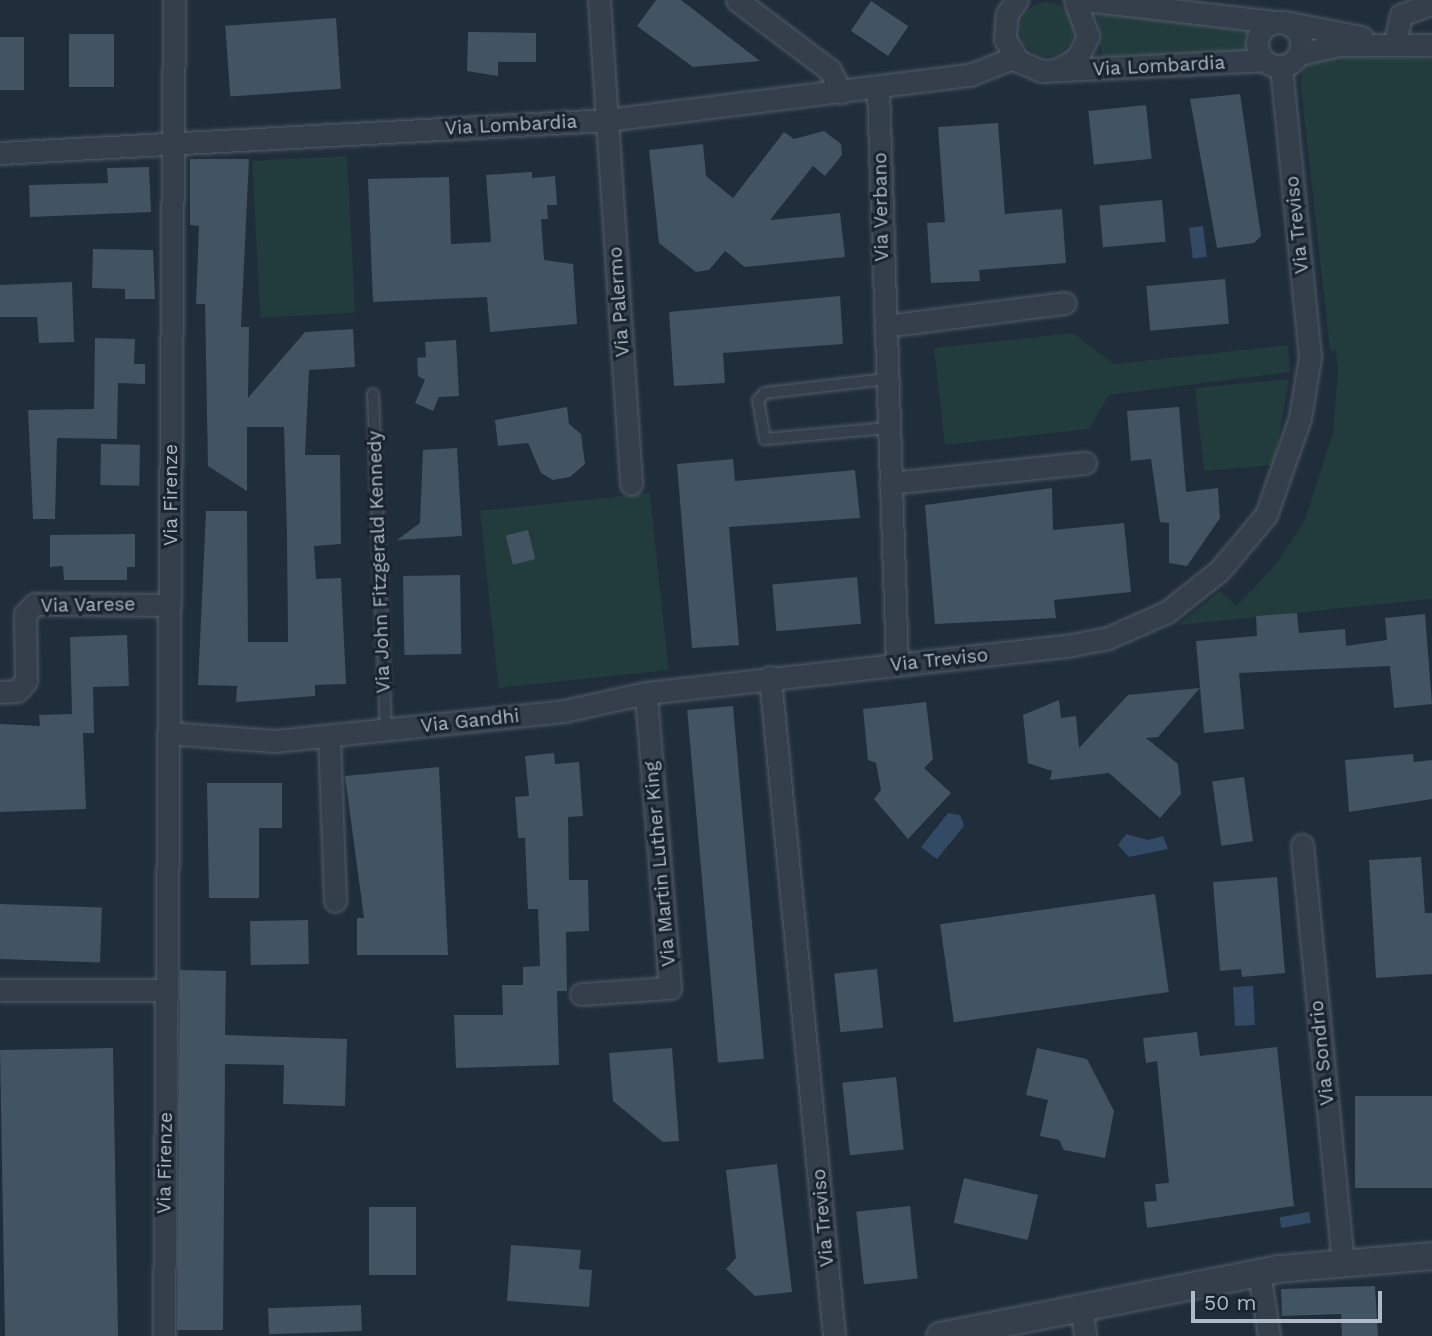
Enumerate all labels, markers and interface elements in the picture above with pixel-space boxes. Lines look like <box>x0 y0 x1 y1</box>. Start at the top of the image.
street label: Via Lombardia <box>1092 51 1226 81</box>
street label: Via Lombardia <box>444 110 578 140</box>
street label: Via Verbano <box>869 152 893 262</box>
street label: Via Treviso <box>1280 174 1314 276</box>
street label: Via Palermo <box>604 246 634 358</box>
street label: Via John Fitzgerald Kennedy <box>363 430 395 694</box>
street label: Via Firenze <box>160 444 182 546</box>
street label: Via Varese <box>40 593 136 617</box>
street label: Via Treviso <box>888 643 990 677</box>
street label: Via Gandhi <box>419 704 521 738</box>
street label: Via Martin Luther King <box>640 760 680 968</box>
street label: Via Sondrio <box>1305 999 1339 1107</box>
street label: Via Firenze <box>153 1112 177 1214</box>
street label: Via Treviso <box>807 1168 839 1268</box>
scale bar <box>1194 1276 1385 1320</box>
text: 50 m <box>1204 1290 1256 1315</box>

